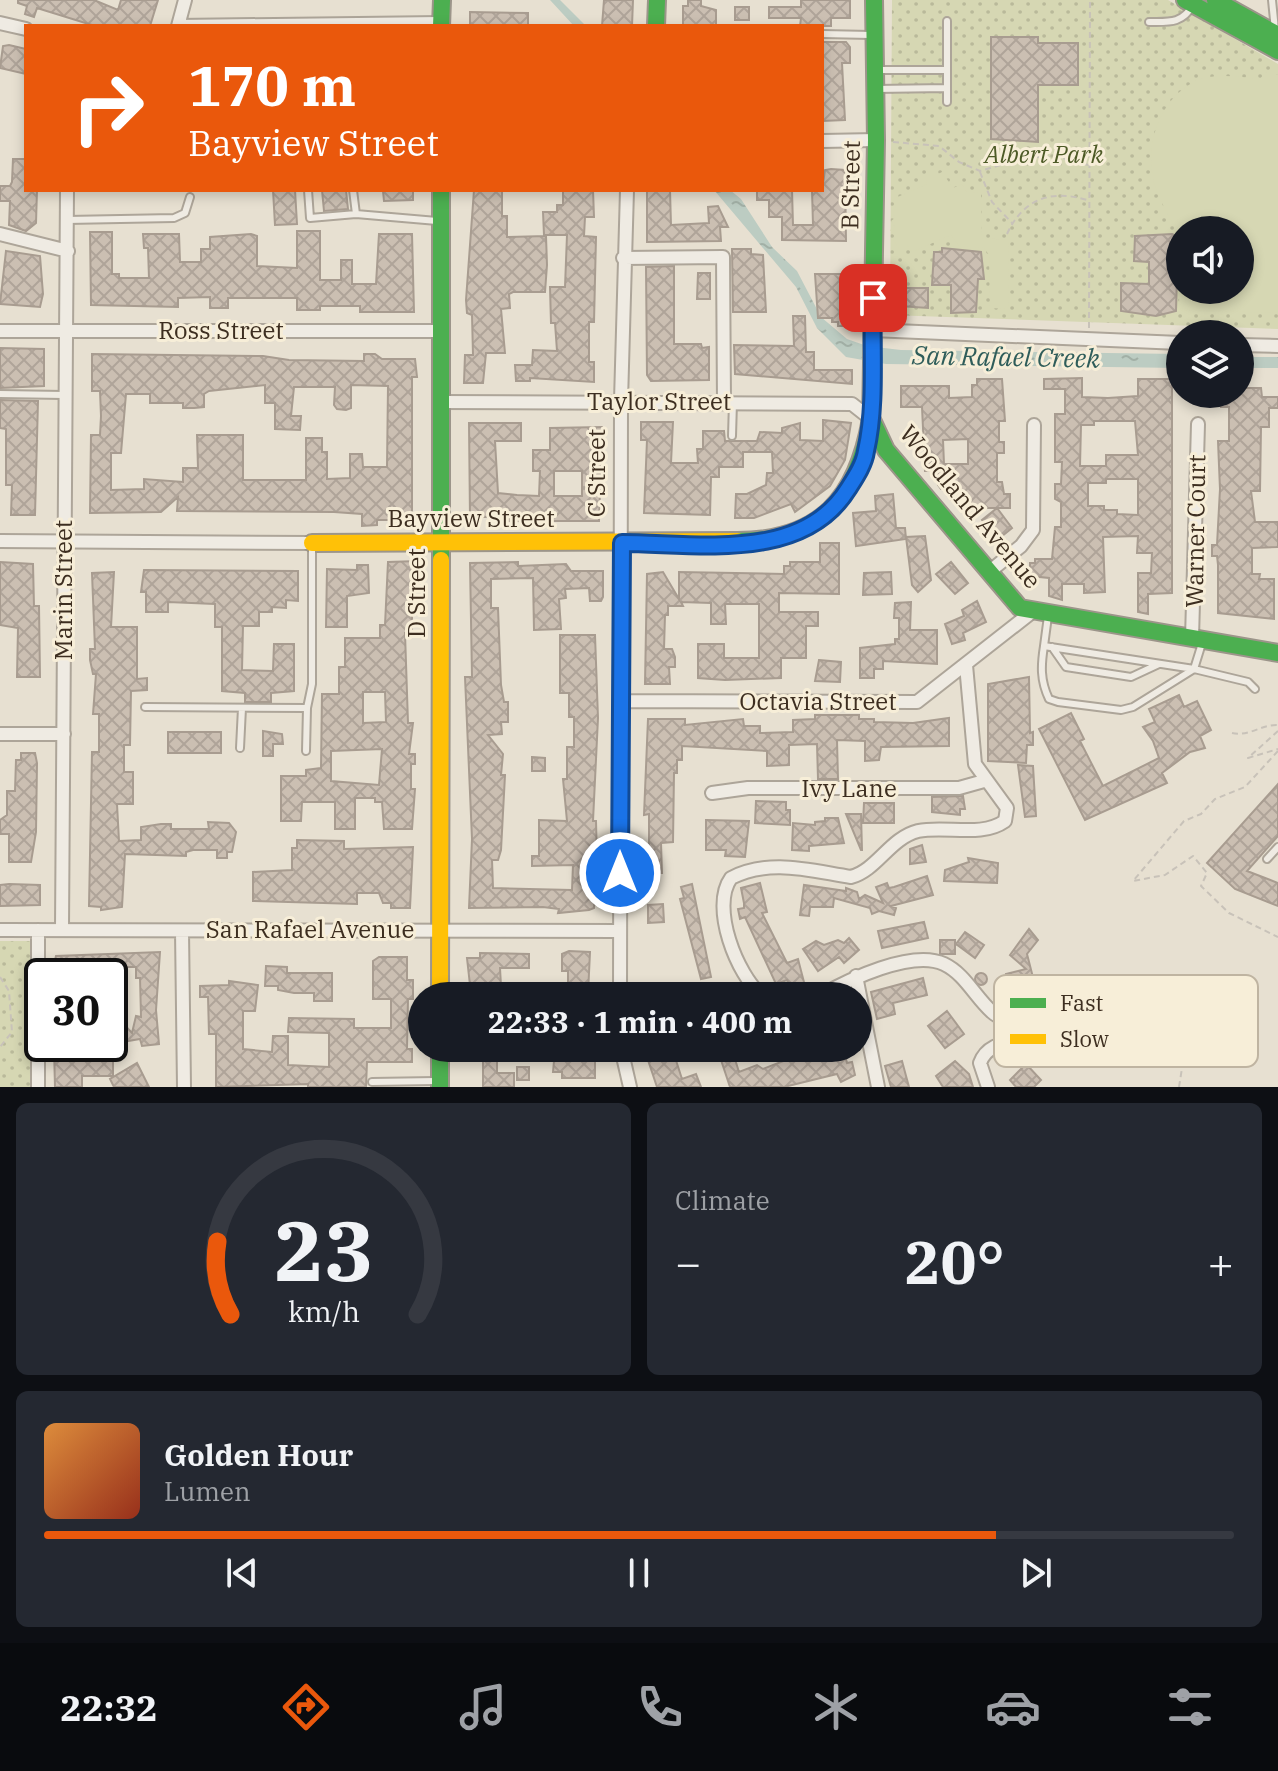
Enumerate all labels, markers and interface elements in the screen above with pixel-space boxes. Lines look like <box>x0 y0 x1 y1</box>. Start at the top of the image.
text: 170 m <box>188 49 356 121</box>
icon: right <box>56 56 160 160</box>
text: Bayview Street <box>188 119 439 166</box>
park label: Albert Park <box>983 138 1104 170</box>
street label: B Street <box>833 140 867 230</box>
map controls <box>1166 216 1254 408</box>
button: sound <box>1166 216 1254 304</box>
pin <box>839 264 907 332</box>
icon: arrive <box>851 276 895 320</box>
street label: Ross Street <box>158 314 284 346</box>
button: layers <box>1166 320 1254 408</box>
water label: San Rafael Creek <box>911 337 1101 375</box>
street label: Taylor Street <box>587 385 731 417</box>
street label: Woodland Avenue <box>893 418 1049 595</box>
street label: C Street <box>580 429 612 517</box>
street label: Warner Court <box>1178 454 1212 608</box>
street label: Bayview Street <box>387 502 555 534</box>
street label: Marin Street <box>47 520 79 660</box>
street label: D Street <box>400 548 432 638</box>
street label: Octavia Street <box>739 685 897 717</box>
street label: Ivy Lane <box>801 772 897 804</box>
position arrow <box>578 831 662 915</box>
street label: San Rafael Avenue <box>206 913 414 945</box>
speed limit sign: 30 <box>24 958 128 1062</box>
legend <box>994 975 1258 1067</box>
text: Fast <box>1060 988 1103 1017</box>
text: 22:33 · 1 min · 400 m <box>488 1002 792 1041</box>
text: Slow <box>1060 1024 1109 1053</box>
text: Climate <box>675 1183 770 1217</box>
text: 23 <box>274 1196 373 1304</box>
text: 20° <box>904 1222 1005 1301</box>
text: − <box>675 1234 701 1291</box>
text: + <box>1208 1234 1234 1291</box>
text: km/h <box>287 1293 360 1330</box>
text: Golden Hour <box>164 1435 353 1474</box>
text: Lumen <box>164 1474 251 1508</box>
icon: previous <box>220 1551 264 1595</box>
icon: pause <box>617 1551 661 1595</box>
icon: next <box>1014 1551 1058 1595</box>
icon: directions <box>278 1679 334 1735</box>
icon: music <box>455 1679 511 1735</box>
icon: phone <box>632 1679 688 1735</box>
icon: climate <box>808 1679 864 1735</box>
icon: car <box>985 1679 1041 1735</box>
icon: filters <box>1162 1679 1218 1735</box>
text: 22:32 <box>60 1684 158 1731</box>

